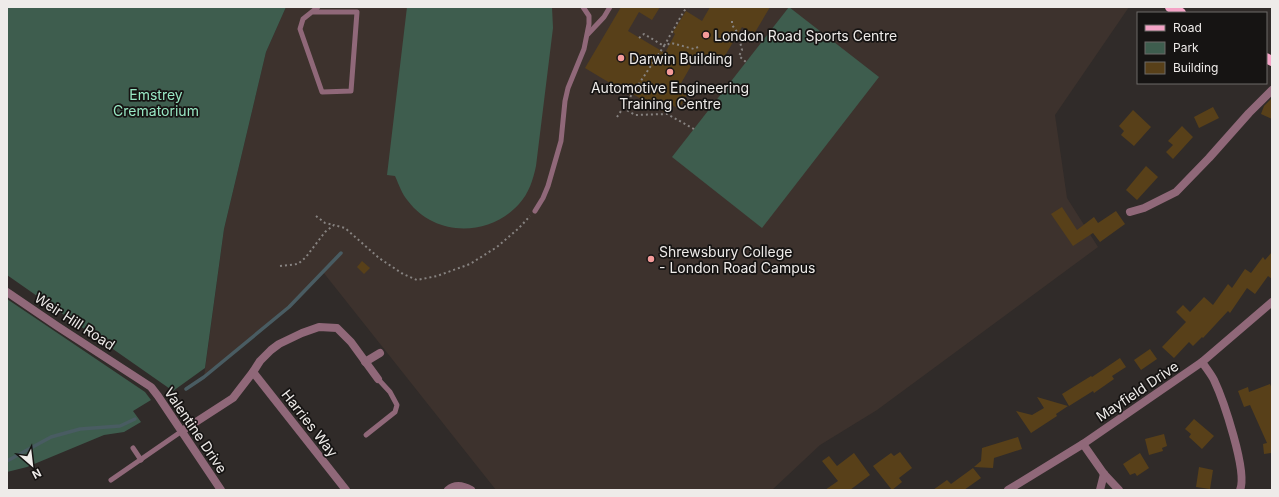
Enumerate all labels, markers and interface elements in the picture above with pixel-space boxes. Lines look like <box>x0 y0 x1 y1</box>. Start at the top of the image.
legend <box>1137 12 1267 84</box>
text: Road <box>1173 20 1202 35</box>
place label: London Road Sports Centre <box>714 27 897 44</box>
marker: London Road Sports Centre <box>701 30 711 40</box>
text: Park <box>1173 40 1199 55</box>
place label: Darwin Building <box>629 50 732 67</box>
marker: Darwin Building <box>616 53 626 63</box>
text: Building <box>1173 60 1218 75</box>
marker: Automotive Engineering Training Centre <box>665 67 675 77</box>
place label: Automotive Engineering Training Centre <box>591 79 749 112</box>
park label: Emstrey Crematorium <box>113 86 199 119</box>
place label: Shrewsbury College - London Road Campus <box>659 243 815 276</box>
marker: Shrewsbury College - London Road Campus <box>646 254 656 264</box>
street label: Weir Hill Road <box>32 289 118 353</box>
street label: Mayfield Drive <box>1093 357 1181 425</box>
street label: Valentine Drive <box>161 384 231 476</box>
street label: Harries Way <box>278 386 342 460</box>
north arrow <box>12 445 52 485</box>
text: N <box>30 466 44 482</box>

